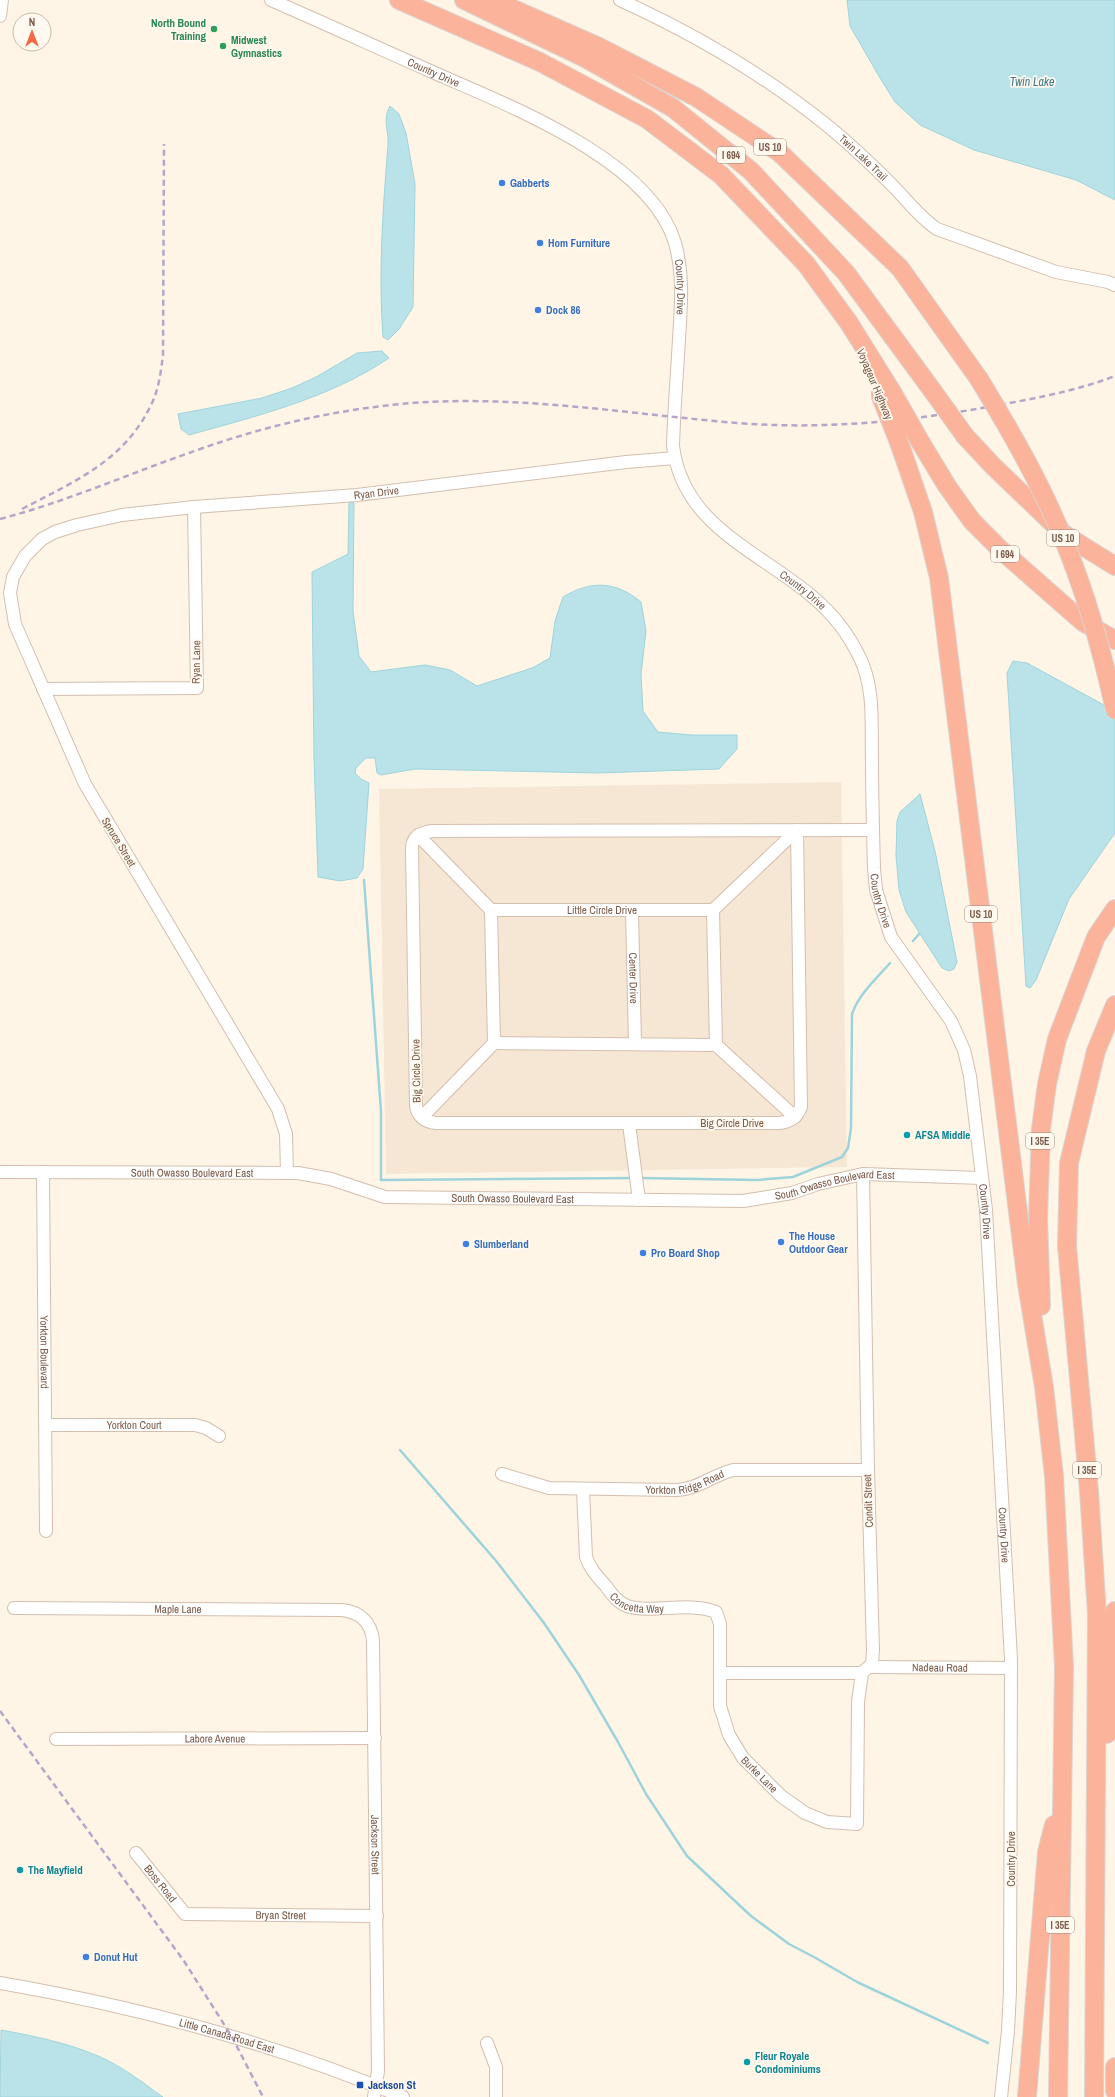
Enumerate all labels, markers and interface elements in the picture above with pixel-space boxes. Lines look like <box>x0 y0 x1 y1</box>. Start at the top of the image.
north arrow <box>12 12 52 52</box>
text: N <box>29 15 35 29</box>
place label: North Bound Training <box>151 16 206 43</box>
marker: North Bound Training <box>209 24 219 34</box>
place label: Midwest Gymnastics <box>231 33 282 60</box>
marker: Midwest Gymnastics <box>218 41 228 51</box>
street label: Country Drive <box>405 55 462 90</box>
water label: Twin Lake <box>1010 74 1055 90</box>
street label: Twin Lake Trail <box>836 131 890 184</box>
road number: US 10 <box>754 139 786 155</box>
road number: I 694 <box>717 147 745 163</box>
place label: Gabberts <box>510 176 550 190</box>
marker: Gabberts <box>497 178 507 188</box>
place label: Hom Furniture <box>548 236 610 250</box>
marker: Hom Furniture <box>535 238 545 248</box>
street label: Country Drive <box>672 258 688 315</box>
place label: Dock 86 <box>546 303 581 317</box>
marker: Dock 86 <box>533 305 543 315</box>
street label: Voyageur Highway <box>854 346 896 422</box>
street label: Ryan Drive <box>353 483 400 502</box>
road number: US 10 <box>1047 530 1079 546</box>
road number: I 694 <box>991 546 1019 562</box>
street label: Country Drive <box>777 567 829 613</box>
street label: Ryan Lane <box>189 640 203 684</box>
street label: Spruce Street <box>99 815 139 870</box>
street label: Country Drive <box>868 873 895 930</box>
street label: Little Circle Drive <box>567 903 637 917</box>
road number: US 10 <box>965 906 997 922</box>
street label: Center Drive <box>626 952 641 1004</box>
street label: Big Circle Drive <box>408 1039 424 1103</box>
street label: Big Circle Drive <box>700 1116 764 1130</box>
place label: AFSA Middle <box>915 1128 970 1142</box>
marker: AFSA Middle <box>902 1130 912 1140</box>
road number: I 35E <box>1026 1133 1054 1149</box>
street label: South Owasso Boulevard East <box>131 1165 254 1180</box>
street label: South Owasso Boulevard East <box>774 1167 895 1203</box>
street label: Country Drive <box>976 1183 995 1240</box>
street label: South Owasso Boulevard East <box>451 1191 574 1206</box>
place label: The House Outdoor Gear <box>789 1229 848 1256</box>
place label: Slumberland <box>474 1237 529 1251</box>
marker: The House Outdoor Gear <box>776 1237 786 1247</box>
marker: Slumberland <box>461 1239 471 1249</box>
place label: Pro Board Shop <box>651 1246 720 1260</box>
marker: Pro Board Shop <box>638 1248 648 1258</box>
street label: Yorkton Boulevard <box>37 1315 52 1389</box>
street label: Yorkton Court <box>106 1418 162 1432</box>
road number: I 35E <box>1073 1462 1101 1478</box>
street label: Yorkton Ridge Road <box>645 1467 726 1497</box>
street label: Condit Street <box>860 1474 876 1528</box>
street label: Country Drive <box>996 1507 1013 1563</box>
street label: Concetta Way <box>607 1590 665 1616</box>
street label: Maple Lane <box>154 1602 202 1616</box>
street label: Nadeau Road <box>912 1660 968 1675</box>
street label: Labore Avenue <box>185 1731 245 1746</box>
street label: Burke Lane <box>738 1753 781 1796</box>
street label: Jackson Street <box>368 1815 383 1875</box>
street label: Country Drive <box>1004 1831 1018 1887</box>
street label: Boss Road <box>141 1862 180 1905</box>
place label: The Mayfield <box>28 1863 83 1877</box>
marker: The Mayfield <box>15 1865 25 1875</box>
street label: Bryan Street <box>256 1908 306 1922</box>
road number: I 35E <box>1046 1917 1074 1933</box>
place label: Donut Hut <box>94 1950 138 1964</box>
marker: Donut Hut <box>81 1952 91 1962</box>
street label: Little Canada Road East <box>178 2015 277 2056</box>
place label: Fleur Royale Condominiums <box>755 2049 821 2076</box>
marker: Fleur Royale Condominiums <box>742 2057 752 2067</box>
place label: Jackson St <box>368 2078 416 2092</box>
marker: Jackson St <box>355 2080 365 2090</box>

